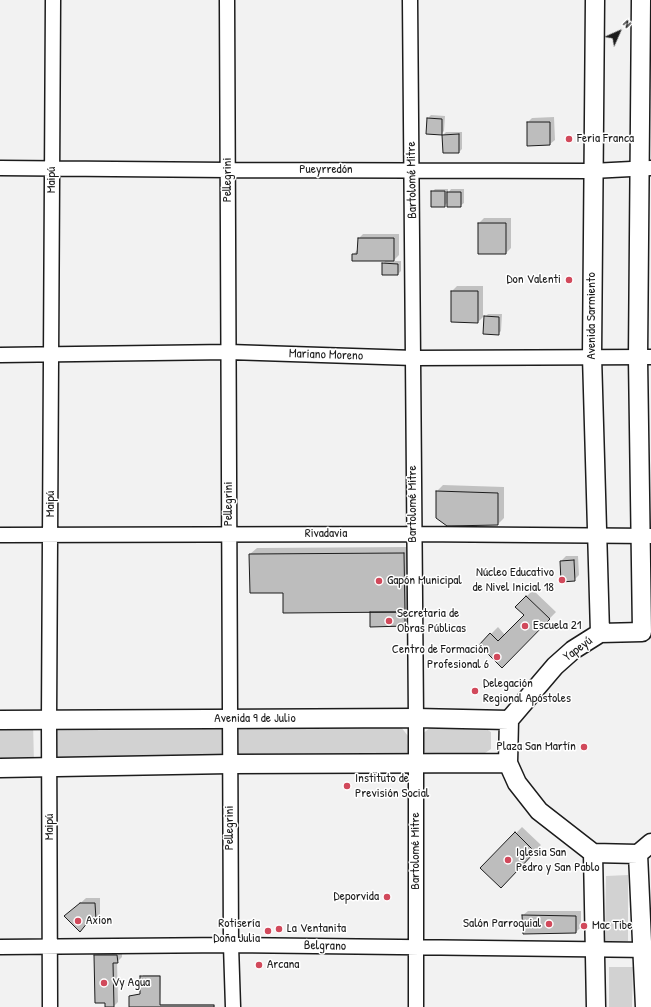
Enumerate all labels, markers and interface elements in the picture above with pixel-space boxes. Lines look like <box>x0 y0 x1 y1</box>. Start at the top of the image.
north arrow <box>599 12 639 52</box>
text: N <box>620 16 635 31</box>
place label: Feria Franca <box>577 131 634 147</box>
marker: Feria Franca <box>564 134 574 144</box>
street label: Bartolomé Mitre <box>404 141 420 219</box>
street label: Pellegrini <box>220 158 236 202</box>
street label: Pueyrredón <box>299 162 353 178</box>
street label: Maipú <box>44 167 60 193</box>
place label: Don Valenti <box>506 272 561 288</box>
street label: Avenida Sarmiento <box>584 272 600 360</box>
marker: Don Valenti <box>564 275 574 285</box>
street label: Mariano Moreno <box>289 346 363 364</box>
street label: Bartolomé Mitre <box>405 465 421 543</box>
street label: Pellegrini <box>221 482 237 526</box>
street label: Maipú <box>43 491 59 517</box>
street label: Rivadavia <box>305 526 347 542</box>
place label: Núcleo Educativo de Nivel Inicial 18 <box>472 565 554 596</box>
place label: Gapón Municipal <box>387 573 462 589</box>
marker: Núcleo Educativo de Nivel Inicial 18 <box>557 575 567 585</box>
marker: Gapón Municipal <box>374 576 384 586</box>
place label: Secretaria de Obras Públicas <box>397 606 466 637</box>
marker: Secretaria de Obras Públicas <box>384 616 394 626</box>
place label: Escuela 21 <box>533 618 582 634</box>
marker: Escuela 21 <box>520 621 530 631</box>
street label: Yapeyú <box>560 633 596 665</box>
place label: Centro de Formación Profesional 6 <box>392 642 489 673</box>
marker: Centro de Formación Profesional 6 <box>492 652 502 662</box>
place label: Delegación Regional Apóstoles <box>483 676 571 707</box>
marker: Delegación Regional Apóstoles <box>470 686 480 696</box>
street label: Avenida 9 de Julio <box>214 711 296 727</box>
place label: Plaza San Martín <box>497 739 576 755</box>
marker: Plaza San Martín <box>579 742 589 752</box>
place label: Instituto de Previsión Social <box>355 771 429 802</box>
marker: Instituto de Previsión Social <box>342 781 352 791</box>
street label: Pellegrini <box>222 806 238 850</box>
street label: Bartolomé Mitre <box>408 812 424 890</box>
street label: Maipú <box>42 814 58 840</box>
place label: Iglesia San Pedro y San Pablo <box>516 845 600 876</box>
marker: Iglesia San Pedro y San Pablo <box>503 855 513 865</box>
place label: Deporvida <box>334 889 379 905</box>
marker: Deporvida <box>382 892 392 902</box>
place label: Axion <box>86 913 112 929</box>
marker: Axion <box>73 916 83 926</box>
place label: Rotisería Doña Julia <box>213 916 260 947</box>
place label: Salón Parroquial <box>463 916 541 932</box>
place label: Mac Tibe <box>592 918 632 934</box>
marker: Salón Parroquial <box>544 919 554 929</box>
place label: La Ventanita <box>287 921 346 937</box>
marker: Mac Tibe <box>579 921 589 931</box>
marker: La Ventanita <box>274 924 284 934</box>
marker: Rotisería Doña Julia <box>263 926 273 936</box>
street label: Belgrano <box>304 938 346 954</box>
place label: Arcana <box>267 957 299 973</box>
marker: Arcana <box>254 960 264 970</box>
place label: Vy Agua <box>112 975 150 991</box>
marker: Vy Agua <box>99 978 109 988</box>

